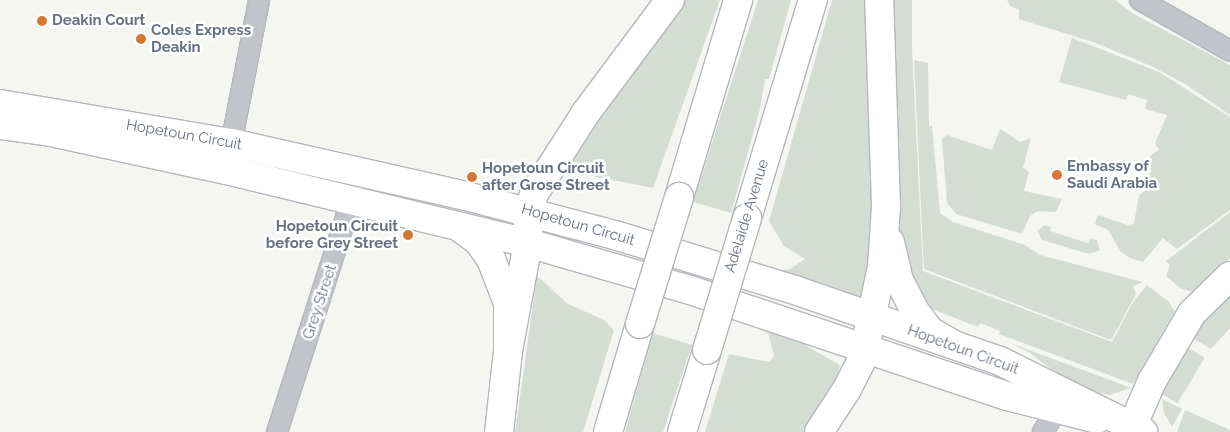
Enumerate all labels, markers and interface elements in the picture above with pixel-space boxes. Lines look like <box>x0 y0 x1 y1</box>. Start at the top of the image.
place label: Deakin Court <box>52 12 145 30</box>
marker: Deakin Court <box>36 15 48 27</box>
place label: Coles Express Deakin <box>151 21 251 56</box>
marker: Coles Express Deakin <box>135 33 147 45</box>
street label: Hopetoun Circuit <box>125 116 243 154</box>
street label: Adelaide Avenue <box>721 157 773 275</box>
place label: Embassy of Saudi Arabia <box>1067 157 1158 192</box>
place label: Hopetoun Circuit after Grose Street <box>482 159 610 194</box>
marker: Embassy of Saudi Arabia <box>1051 169 1063 181</box>
marker: Hopetoun Circuit after Grose Street <box>466 171 478 183</box>
street label: Hopetoun Circuit <box>519 200 637 250</box>
place label: Hopetoun Circuit before Grey Street <box>265 217 398 252</box>
marker: Hopetoun Circuit before Grey Street <box>402 229 414 241</box>
street label: Grey Street <box>299 262 341 342</box>
street label: Hopetoun Circuit <box>905 322 1021 378</box>

